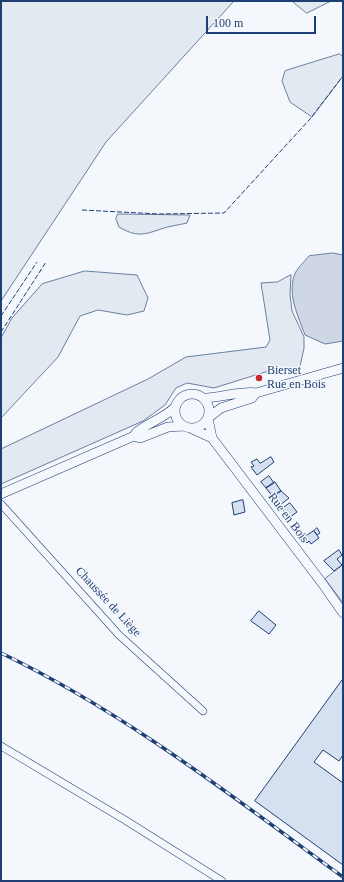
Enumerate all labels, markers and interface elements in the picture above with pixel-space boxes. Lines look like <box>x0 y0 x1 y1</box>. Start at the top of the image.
scale bar <box>208 8 318 34</box>
text: 100 m <box>213 16 243 30</box>
place label: Bierset Rue en Bois <box>267 364 326 392</box>
marker: Bierset Rue en Bois <box>254 373 264 383</box>
street label: Rue en Bois <box>265 490 311 546</box>
street label: Chaussée de Liège <box>72 564 144 640</box>

